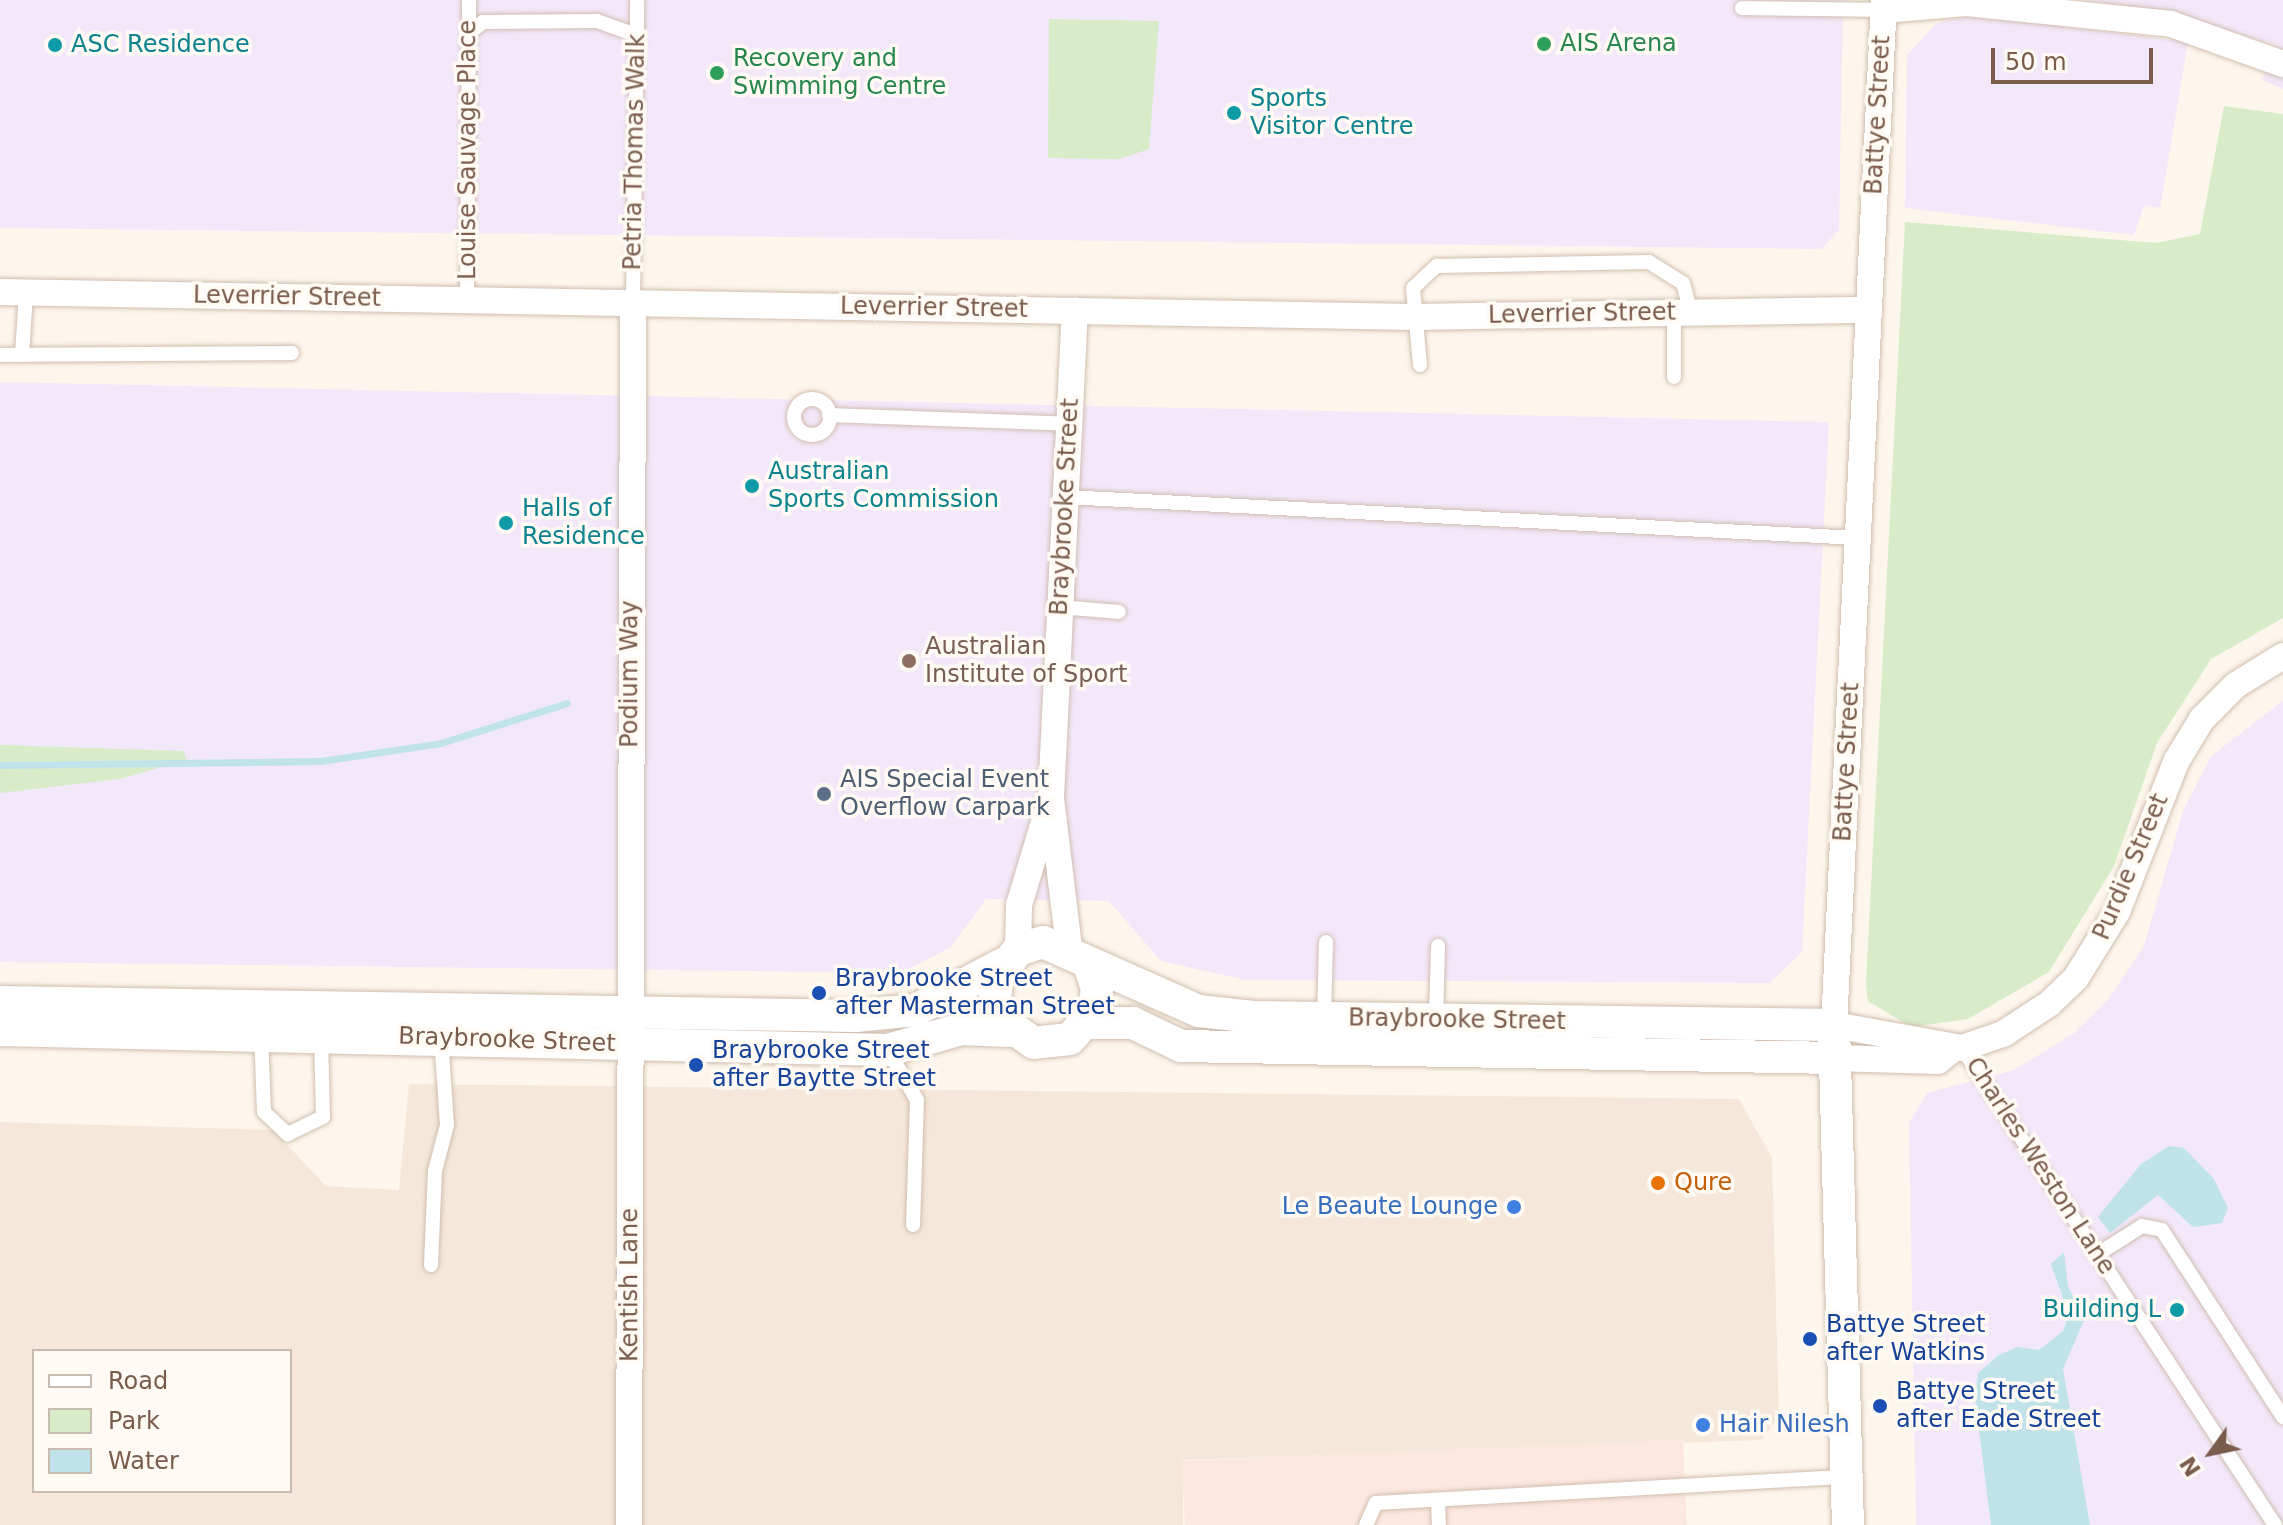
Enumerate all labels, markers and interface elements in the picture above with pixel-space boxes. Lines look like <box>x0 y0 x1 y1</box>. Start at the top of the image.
street label: Louise Sauvage Place <box>454 20 482 280</box>
place label: AIS Arena <box>1560 30 1677 58</box>
place label: ASC Residence <box>71 31 250 59</box>
scale bar <box>1995 32 2157 82</box>
street label: Petria Thomas Walk <box>619 33 651 271</box>
marker: AIS Arena <box>1535 35 1553 53</box>
street label: Battye Street <box>1859 35 1897 195</box>
marker: ASC Residence <box>46 36 64 54</box>
place label: Recovery and Swimming Centre <box>733 45 946 101</box>
text: 50 m <box>2005 48 2067 76</box>
marker: Recovery and Swimming Centre <box>708 64 726 82</box>
place label: Sports Visitor Centre <box>1250 85 1414 141</box>
marker: Sports Visitor Centre <box>1225 104 1243 122</box>
street label: Leverrier Street <box>193 281 381 313</box>
street label: Leverrier Street <box>840 292 1028 324</box>
street label: Leverrier Street <box>1488 298 1676 330</box>
street label: Braybrooke Street <box>1045 398 1085 616</box>
place label: Australian Sports Commission <box>768 458 999 514</box>
marker: Australian Sports Commission <box>743 477 761 495</box>
place label: Halls of Residence <box>522 495 645 551</box>
marker: Halls of Residence <box>497 514 515 532</box>
street label: Podium Way <box>616 600 644 748</box>
place label: Australian Institute of Sport <box>925 633 1127 689</box>
marker: Australian Institute of Sport <box>900 652 918 670</box>
street label: Battye Street <box>1828 682 1866 842</box>
place label: AIS Special Event Overflow Carpark <box>840 766 1050 822</box>
marker: AIS Special Event Overflow Carpark <box>815 785 833 803</box>
street label: Purdie Street <box>2087 790 2175 944</box>
place label: Braybrooke Street after Masterman Street <box>835 965 1115 1021</box>
marker: Braybrooke Street after Masterman Street <box>810 984 828 1002</box>
street label: Braybrooke Street <box>1348 1004 1566 1036</box>
street label: Braybrooke Street <box>398 1022 616 1058</box>
place label: Braybrooke Street after Baytte Street <box>712 1037 936 1093</box>
street label: Charles Weston Lane <box>1959 1052 2121 1280</box>
marker: Braybrooke Street after Baytte Street <box>687 1056 705 1074</box>
place label: Qure <box>1674 1169 1732 1197</box>
marker: Qure <box>1649 1174 1667 1192</box>
place label: Le Beaute Lounge <box>1282 1193 1498 1221</box>
marker: Le Beaute Lounge <box>1505 1198 1523 1216</box>
street label: Kentish Lane <box>616 1208 644 1362</box>
place label: Building L <box>2043 1296 2161 1324</box>
marker: Building L <box>2168 1301 2186 1319</box>
place label: Battye Street after Watkins <box>1826 1311 1986 1367</box>
marker: Battye Street after Watkins <box>1801 1330 1819 1348</box>
legend <box>32 1349 292 1493</box>
text: Road <box>108 1367 168 1395</box>
place label: Battye Street after Eade Street <box>1896 1378 2101 1434</box>
marker: Battye Street after Eade Street <box>1871 1397 1889 1415</box>
text: Park <box>108 1407 160 1435</box>
place label: Hair Nilesh <box>1719 1411 1850 1439</box>
north arrow <box>2171 1413 2251 1493</box>
marker: Hair Nilesh <box>1694 1416 1712 1434</box>
text: Water <box>108 1447 179 1475</box>
text: N <box>2175 1452 2206 1481</box>

